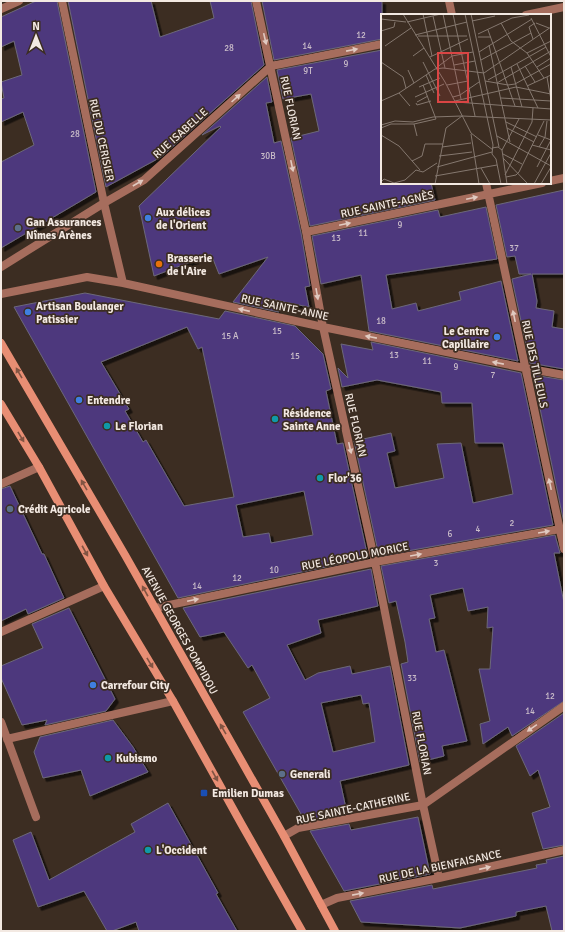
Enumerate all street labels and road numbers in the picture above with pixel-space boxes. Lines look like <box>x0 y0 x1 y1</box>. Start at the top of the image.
street label: RUE FLORIAN <box>277 75 304 141</box>
street label: RUE DU CERISIER <box>86 98 117 183</box>
street label: RUE ISABELLE <box>150 105 210 161</box>
street label: RUE SAINTE-AGNÈS <box>339 187 435 221</box>
street label: RUE SAINTE-ANNE <box>240 292 330 323</box>
street label: RUE DES TILLEULS <box>519 319 550 409</box>
street label: RUE FLORIAN <box>342 392 369 458</box>
street label: RUE LÉOPOLD MORICE <box>300 539 410 573</box>
street label: AVENUE GEORGES POMPIDOU <box>139 564 220 697</box>
street label: RUE FLORIAN <box>409 710 434 776</box>
street label: RUE SAINTE-CATHERINE <box>295 790 412 827</box>
street label: RUE DE LA BIENFAISANCE <box>378 847 502 886</box>

